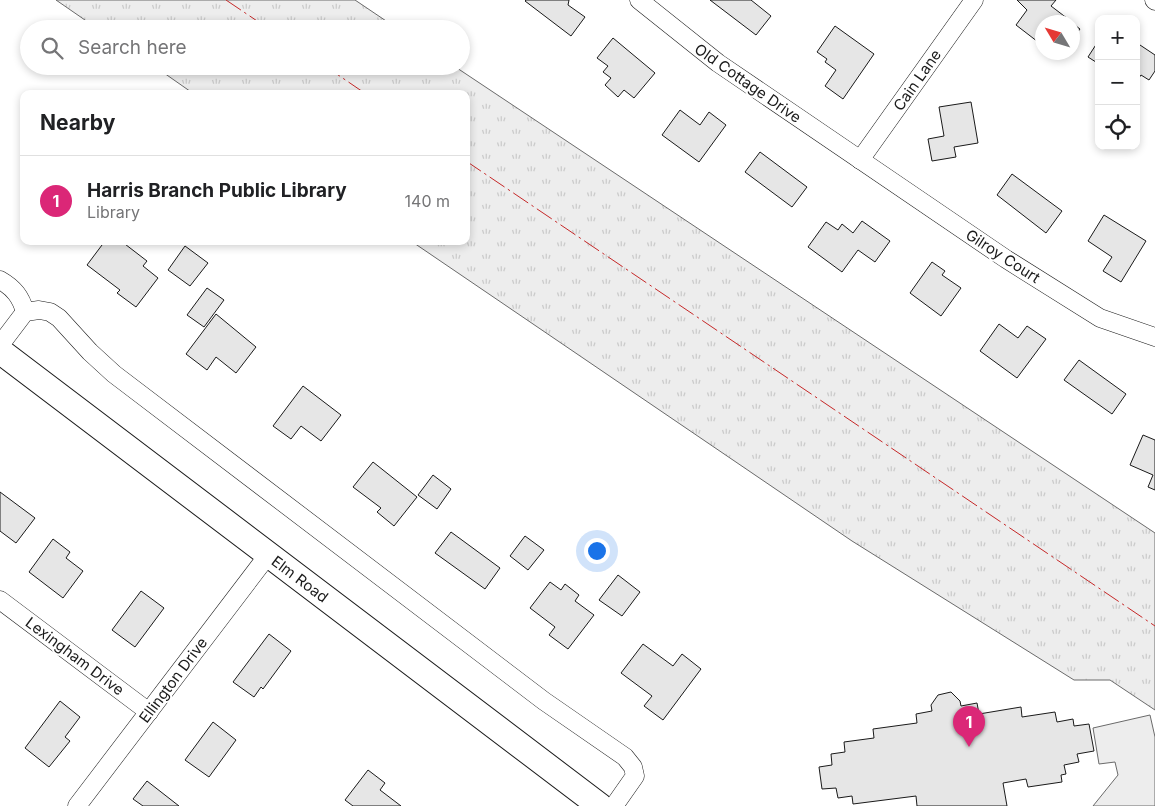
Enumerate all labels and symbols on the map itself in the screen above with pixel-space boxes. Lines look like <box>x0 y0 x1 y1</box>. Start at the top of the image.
north arrow <box>1035 15 1080 60</box>
street label: Old Cottage Drive <box>691 39 805 127</box>
street label: Cain Lane <box>889 46 945 114</box>
street label: Gilroy Court <box>962 225 1044 287</box>
your location <box>584 538 610 564</box>
street label: Elm Road <box>268 551 332 607</box>
street label: Lexingham Drive <box>22 613 128 699</box>
street label: Ellington Drive <box>135 634 211 726</box>
pin: 1 <box>953 706 985 747</box>

